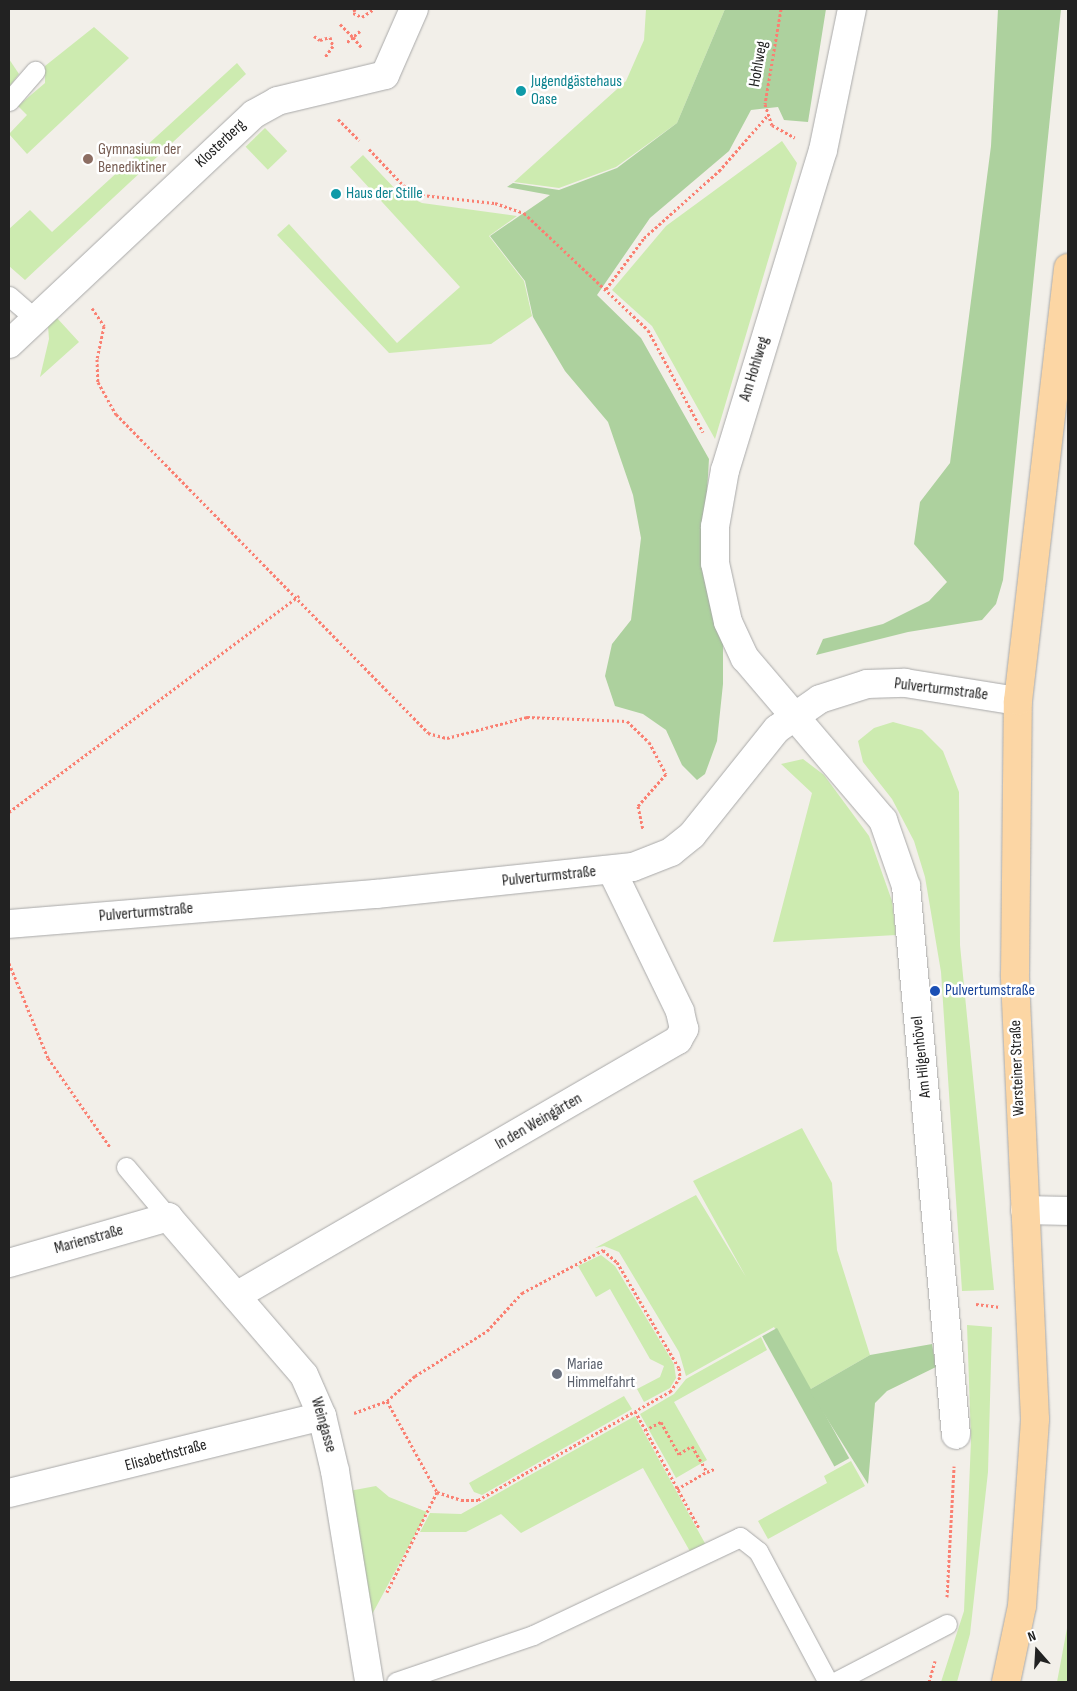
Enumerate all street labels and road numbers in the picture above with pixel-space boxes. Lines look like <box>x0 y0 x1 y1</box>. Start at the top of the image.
street label: Hohlweg <box>746 40 772 88</box>
street label: Klosterberg <box>192 116 250 172</box>
street label: Am Hohlweg <box>736 334 774 404</box>
street label: Pulverturmstraße <box>893 675 989 705</box>
street label: Pulverturmstraße <box>501 863 597 891</box>
street label: Pulverturmstraße <box>98 899 194 927</box>
street label: Am Hilgenhövel <box>908 1015 936 1099</box>
street label: Warsteiner Straße <box>1007 1020 1029 1116</box>
street label: In den Weingärten <box>492 1090 586 1154</box>
street label: Marienstraße <box>52 1221 126 1259</box>
street label: Weingasse <box>306 1395 340 1455</box>
street label: Elisabethstraße <box>123 1436 209 1476</box>

